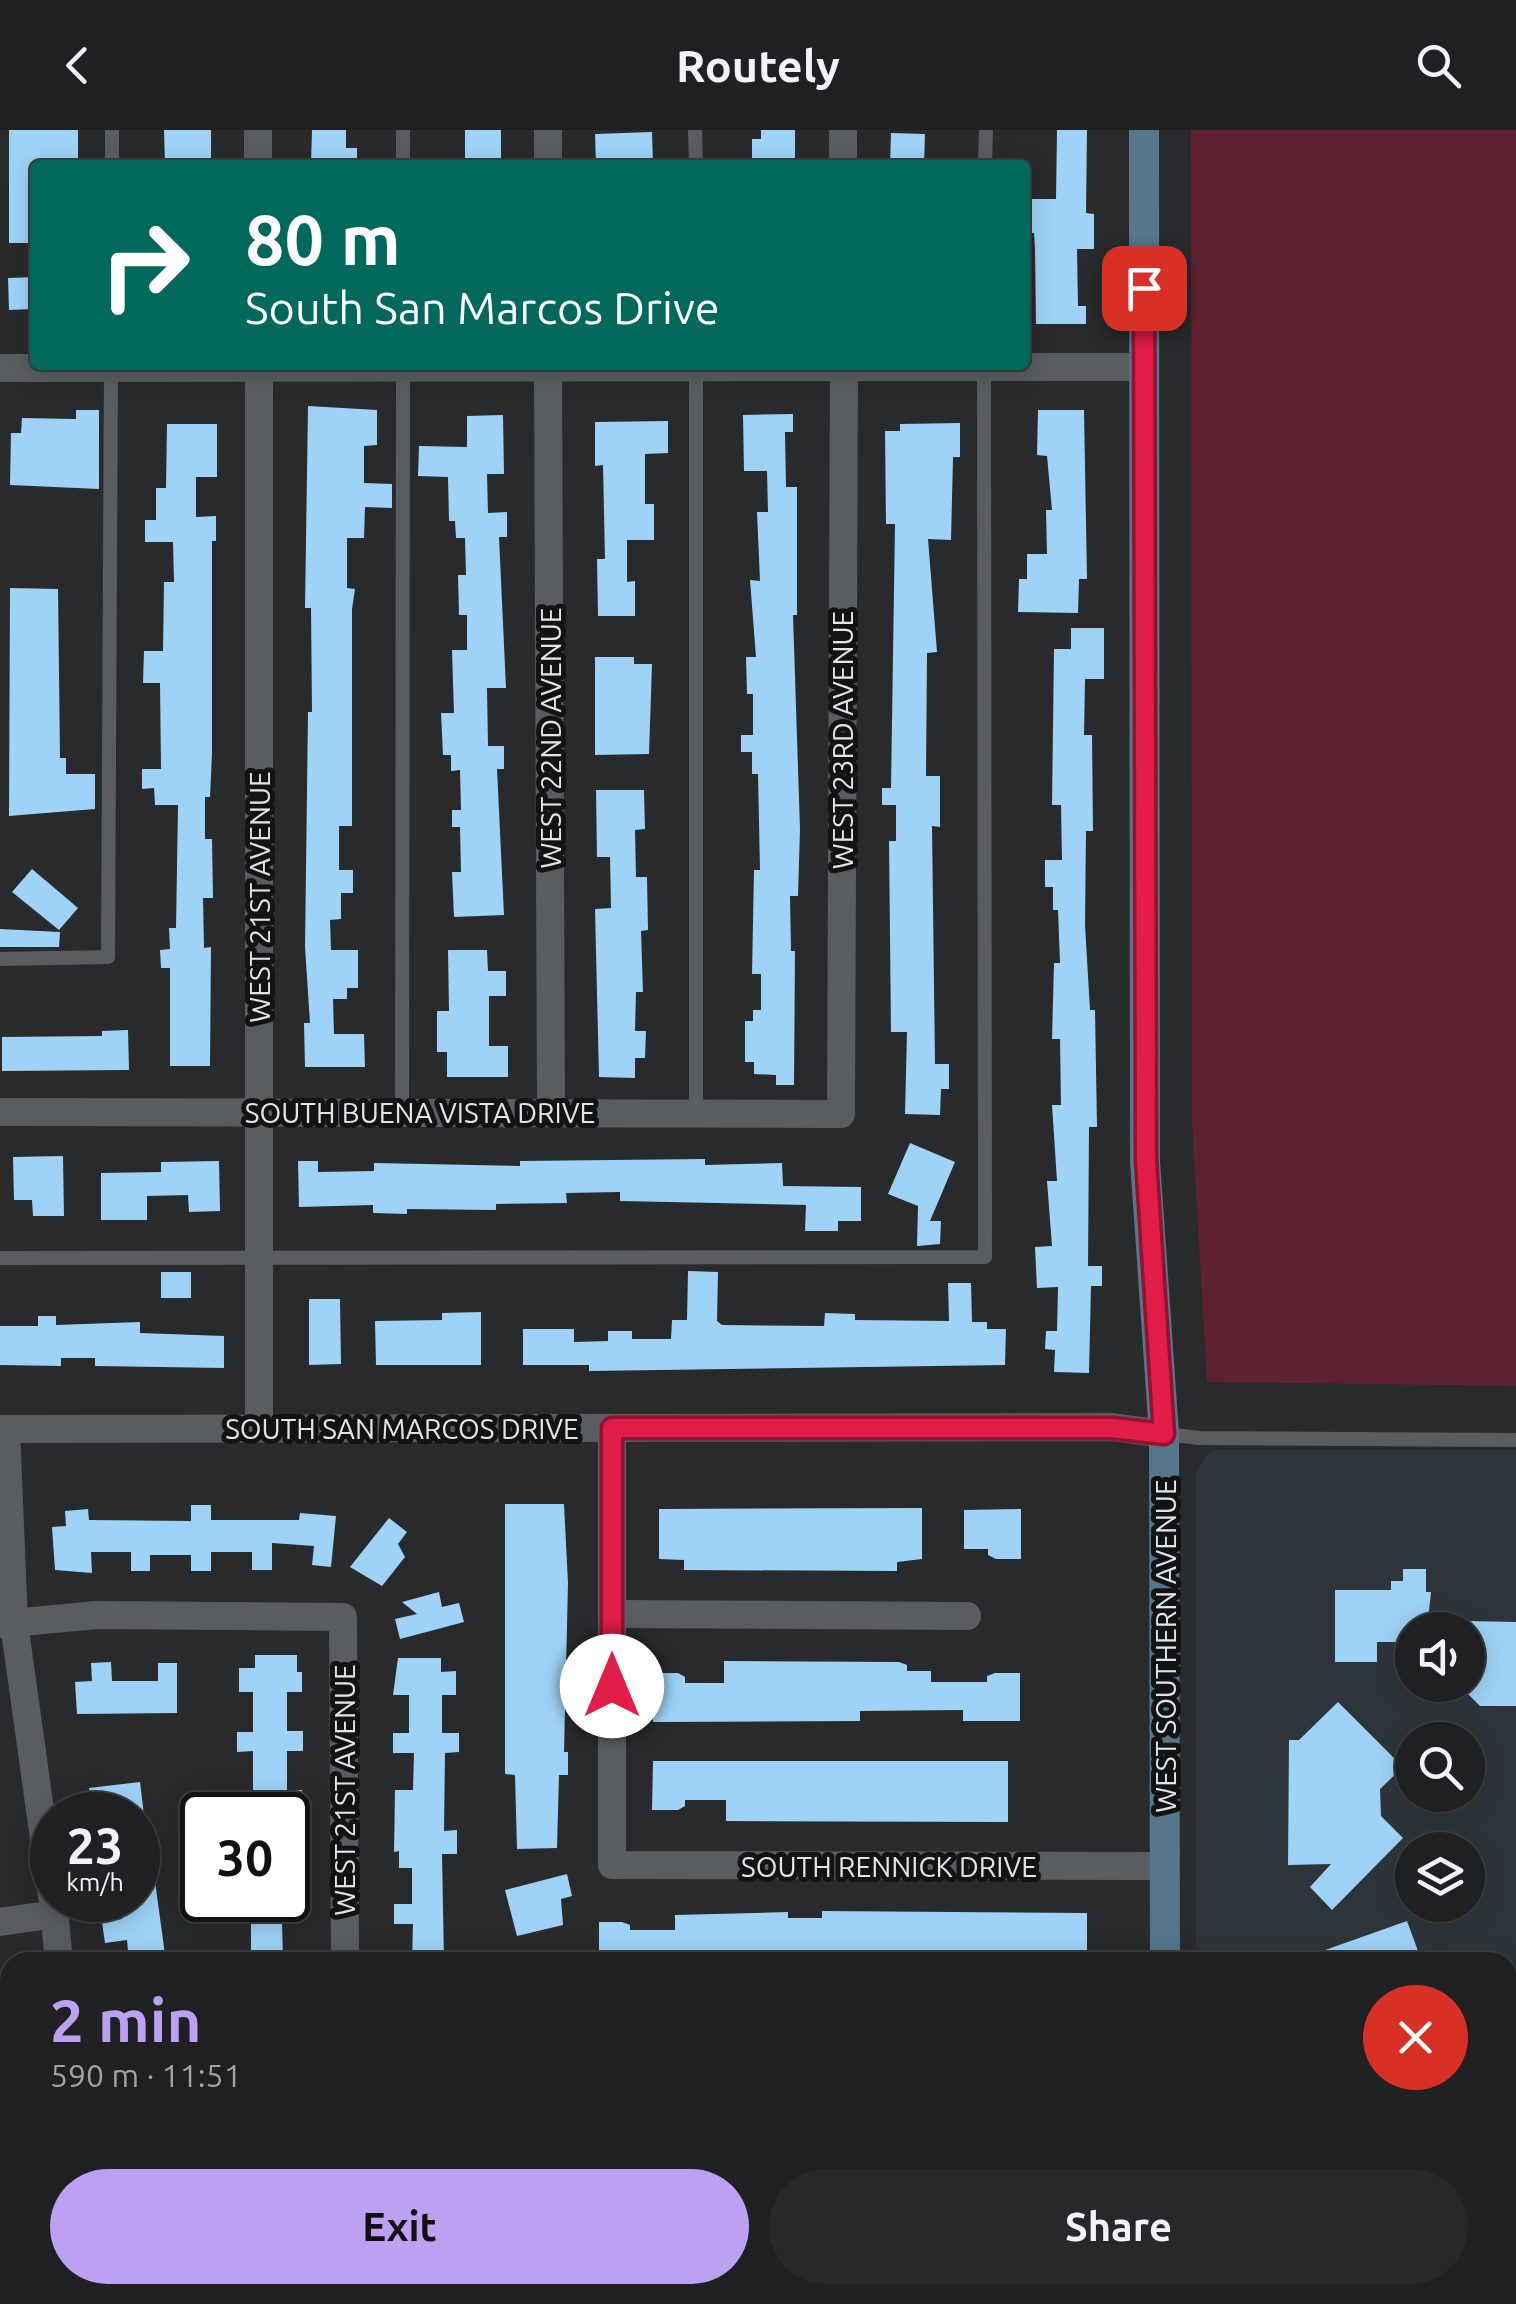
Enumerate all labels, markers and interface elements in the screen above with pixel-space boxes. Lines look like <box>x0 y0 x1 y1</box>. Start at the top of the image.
icon: back <box>50 38 105 93</box>
icon: search <box>1411 38 1466 93</box>
text: Routely <box>676 40 840 91</box>
icon: right <box>80 200 210 330</box>
text: 80 m <box>245 200 401 278</box>
pin <box>1102 246 1187 331</box>
icon: arrive <box>1117 261 1172 316</box>
text: South San Marcos Drive <box>245 282 720 333</box>
street label: WEST 22ND AVENUE <box>535 608 566 869</box>
street label: WEST 23RD AVENUE <box>827 611 858 869</box>
street label: WEST 21ST AVENUE <box>244 771 275 1023</box>
street label: SOUTH BUENA VISTA DRIVE <box>245 1097 595 1128</box>
street label: SOUTH SAN MARCOS DRIVE <box>225 1413 579 1444</box>
street label: WEST SOUTHERN AVENUE <box>1150 1479 1181 1813</box>
map controls <box>1395 1612 1485 1922</box>
button: sound <box>1395 1612 1485 1702</box>
position arrow <box>560 1634 664 1738</box>
street label: WEST 21ST AVENUE <box>329 1664 360 1916</box>
button: search <box>1395 1722 1485 1812</box>
speed limit sign: 30 <box>180 1792 310 1922</box>
text: 23 <box>67 1817 123 1873</box>
button: layers <box>1395 1832 1485 1922</box>
street label: SOUTH RENNICK DRIVE <box>741 1851 1037 1882</box>
text: km/h <box>66 1868 124 1896</box>
button: close <box>1363 1985 1468 2090</box>
text: 2 min <box>50 1986 202 2053</box>
text: 590 m · 11:51 <box>50 2057 242 2093</box>
button: Exit <box>50 2169 749 2284</box>
button: Share <box>769 2169 1468 2284</box>

